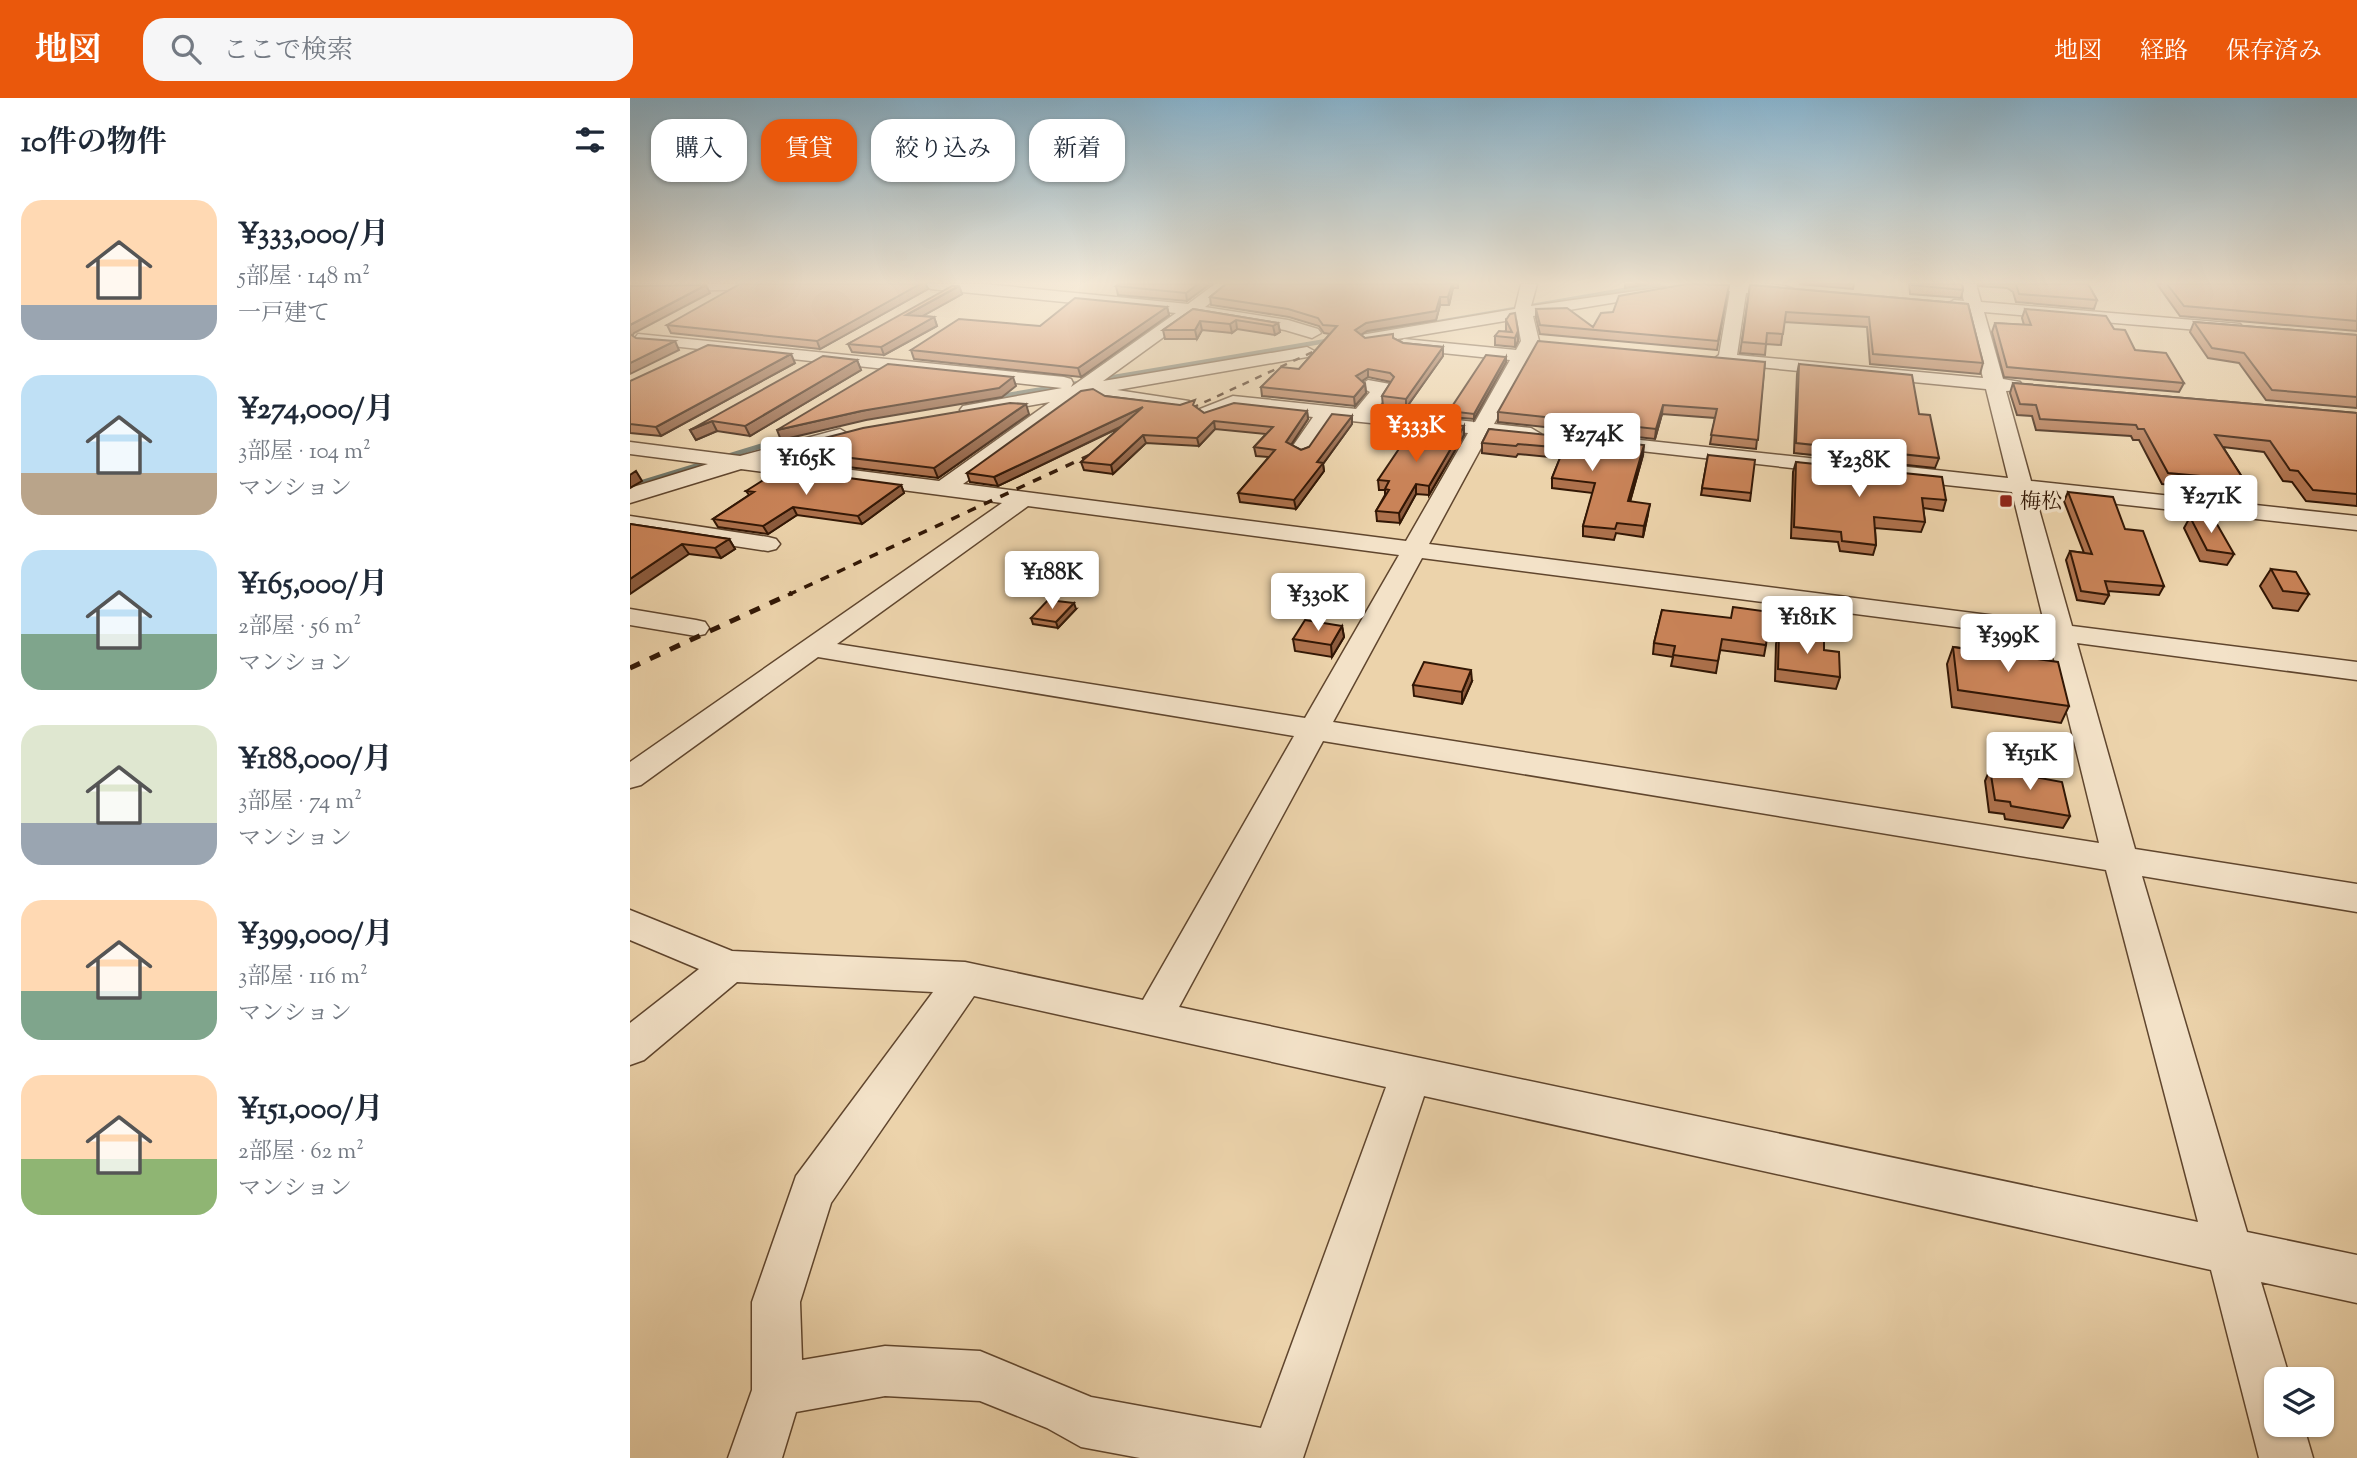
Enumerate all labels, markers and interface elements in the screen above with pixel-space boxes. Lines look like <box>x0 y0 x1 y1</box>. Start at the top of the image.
search box <box>143 18 633 81</box>
text: 地図 <box>35 28 101 76</box>
icon: search <box>167 30 205 68</box>
text: ここで検索 <box>223 33 353 70</box>
text: 地図 <box>2054 35 2102 69</box>
text: 経路 <box>2140 35 2188 69</box>
text: 保存済み <box>2226 35 2322 69</box>
chip: 購入 <box>651 119 747 182</box>
chip: 賃貸 <box>761 119 857 182</box>
chip: 絞り込み <box>871 119 1015 182</box>
chip: 新着 <box>1029 119 1125 182</box>
icon: filters <box>571 121 609 159</box>
text: 10件の物件 <box>21 122 167 165</box>
text: ¥333,000/月 <box>238 214 389 257</box>
icon: home <box>77 228 161 312</box>
text: 5部屋 · 148 m² <box>238 261 370 294</box>
text: 一戸建て <box>238 298 330 331</box>
text: ¥274,000/月 <box>238 389 394 432</box>
icon: home <box>77 403 161 487</box>
pin: ¥333K <box>1367 404 1465 464</box>
text: ¥333K <box>1386 410 1446 443</box>
pin: ¥274K <box>1543 414 1641 473</box>
text: ¥274K <box>1560 419 1624 452</box>
text: 3部屋 · 104 m² <box>238 436 371 469</box>
pin: ¥165K <box>757 438 855 497</box>
pin: ¥238K <box>1810 440 1908 499</box>
text: ¥165K <box>777 443 835 476</box>
text: ¥238K <box>1828 445 1890 478</box>
text: マンション <box>238 473 352 506</box>
pin: ¥271K <box>2162 476 2260 535</box>
text: ¥271K <box>2180 481 2242 514</box>
place label: 梅松 <box>2020 488 2062 518</box>
marker: 梅松 <box>1998 493 2014 509</box>
pin: ¥188K <box>1003 552 1101 611</box>
text: ¥188K <box>1021 557 1083 590</box>
text: ¥165,000/月 <box>238 564 388 607</box>
pin: ¥330K <box>1269 574 1367 633</box>
icon: home <box>77 578 161 662</box>
text: ¥330K <box>1287 579 1349 612</box>
pin: ¥181K <box>1758 596 1856 656</box>
text: ¥181K <box>1778 602 1836 635</box>
text: 2部屋 · 56 m² <box>238 611 361 644</box>
pin: ¥399K <box>1959 614 2057 674</box>
text: ¥399K <box>1977 620 2039 653</box>
text: マンション <box>238 648 352 681</box>
pin: ¥151K <box>1981 732 2079 792</box>
text: ¥151K <box>2003 738 2057 771</box>
text: ¥188,000/月 <box>238 739 392 782</box>
icon: home <box>77 753 161 837</box>
text: 3部屋 · 74 m² <box>238 786 362 819</box>
text: マンション <box>238 823 352 856</box>
text: ¥399,000/月 <box>238 914 394 957</box>
icon: home <box>77 928 161 1012</box>
text: 3部屋 · 116 m² <box>238 961 368 994</box>
text: マンション <box>238 998 352 1031</box>
text: ¥151,000/月 <box>238 1089 383 1132</box>
icon: home <box>77 1103 161 1187</box>
text: 2部屋 · 62 m² <box>238 1136 364 1169</box>
text: マンション <box>238 1173 352 1206</box>
map controls <box>2264 1367 2334 1437</box>
button: layers <box>2264 1367 2334 1437</box>

